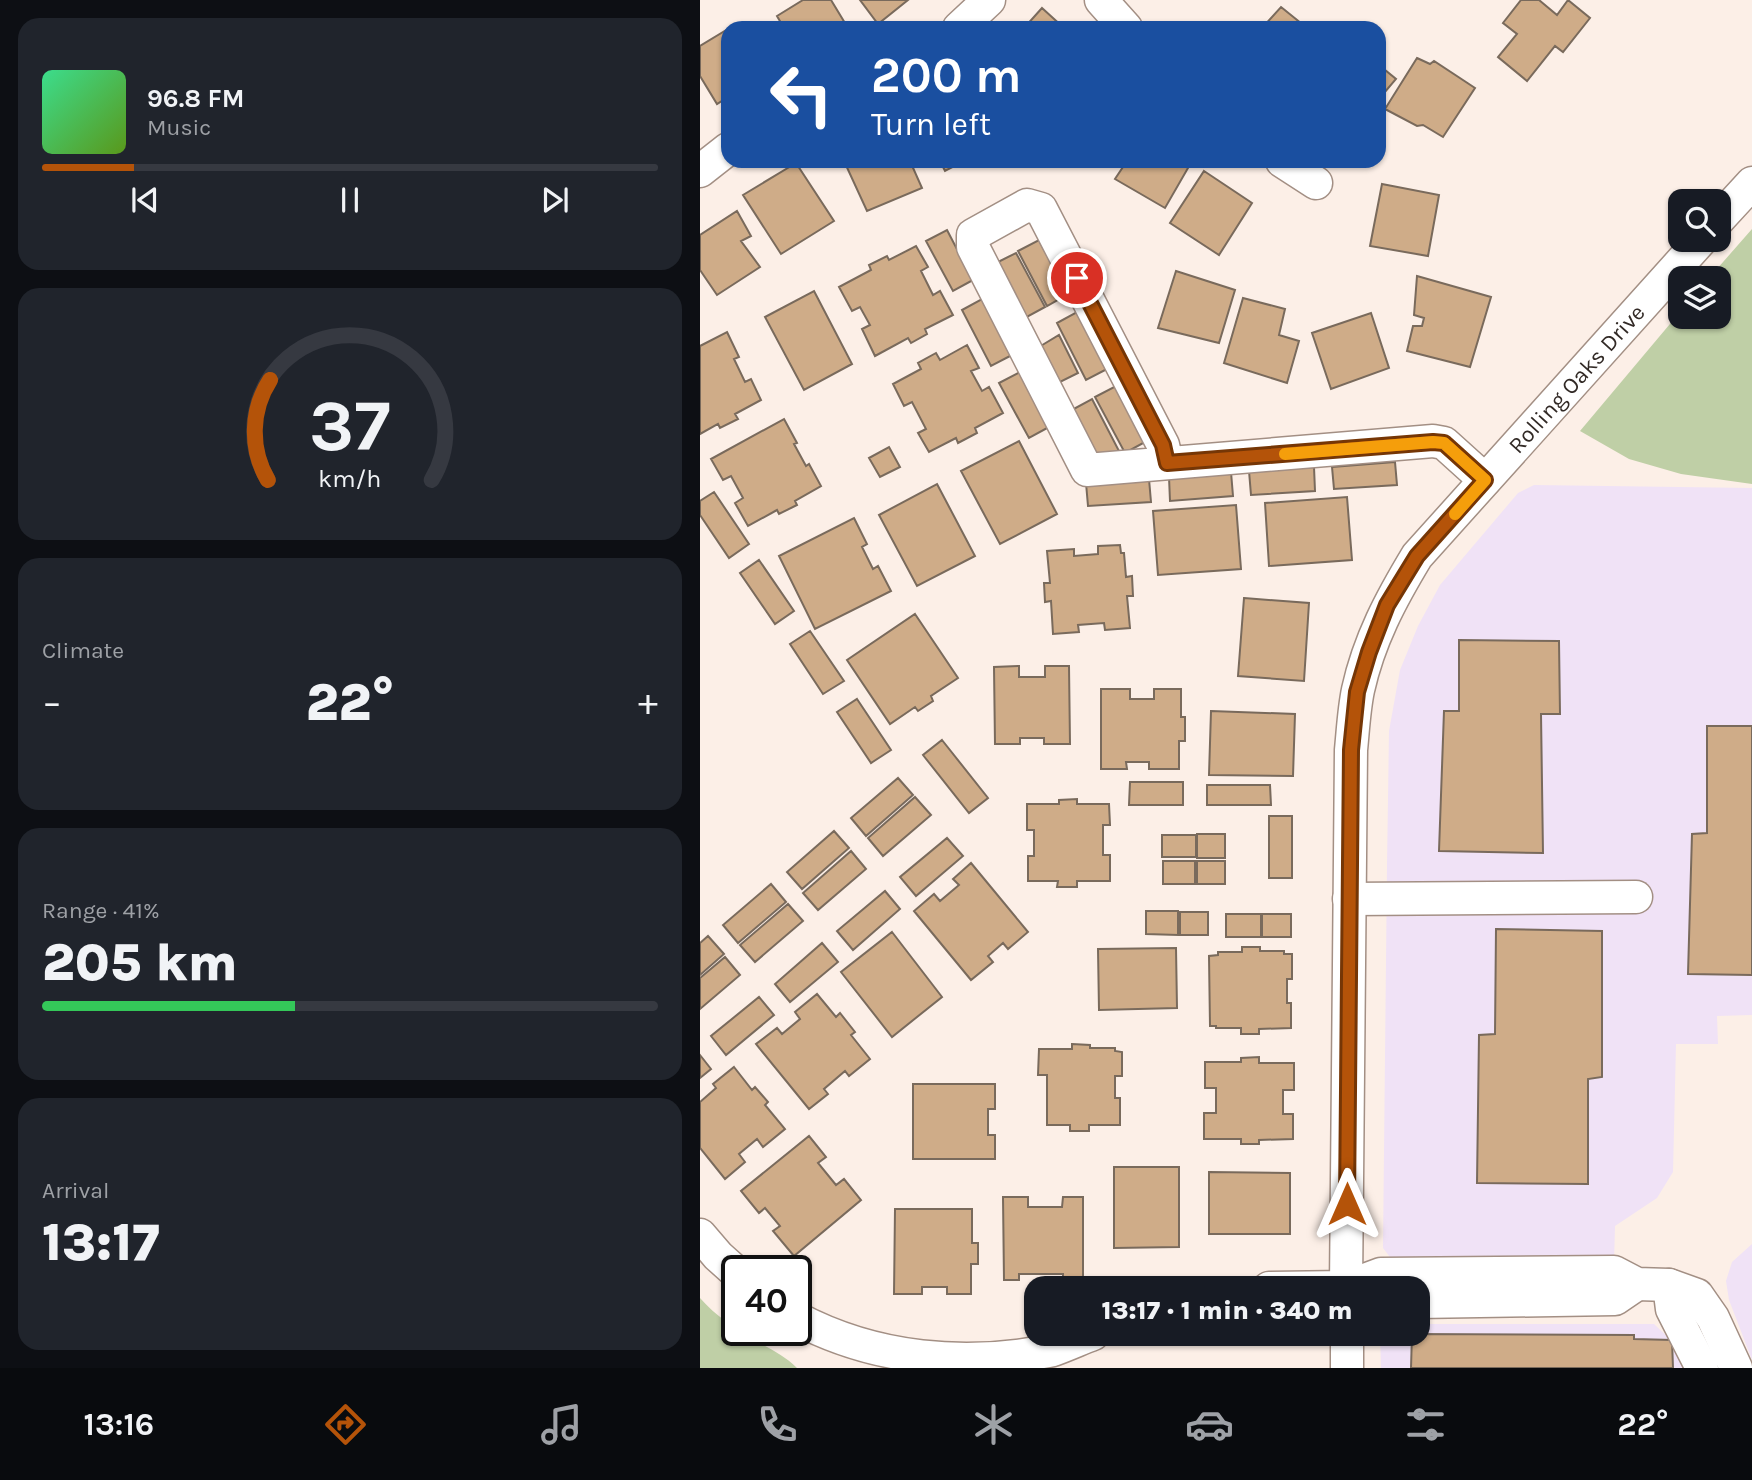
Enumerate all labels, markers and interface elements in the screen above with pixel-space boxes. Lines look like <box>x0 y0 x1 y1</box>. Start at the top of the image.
text: 200 m <box>871 47 1022 104</box>
icon: left <box>756 49 847 140</box>
text: 96.8 FM <box>147 83 245 114</box>
text: Turn left <box>871 106 991 143</box>
text: Music <box>147 114 211 141</box>
icon: previous <box>126 181 164 219</box>
icon: pause <box>331 181 369 219</box>
icon: next <box>536 181 574 219</box>
map controls <box>1668 189 1731 329</box>
button: search <box>1668 189 1731 252</box>
pin <box>1047 248 1107 308</box>
icon: arrive <box>1058 259 1096 297</box>
button: layers <box>1668 266 1731 329</box>
street label: Rolling Oaks Drive <box>1503 299 1650 459</box>
text: 37 <box>309 383 391 468</box>
text: km/h <box>318 464 382 493</box>
text: Climate <box>42 637 124 664</box>
text: 22° <box>306 672 394 733</box>
text: − <box>42 680 62 725</box>
text: + <box>638 680 658 725</box>
text: Range · 41% <box>42 897 160 924</box>
text: 205 km <box>42 932 238 993</box>
position arrow <box>1310 1167 1384 1241</box>
text: Arrival <box>42 1177 109 1204</box>
text: 13:17 <box>42 1212 160 1273</box>
speed limit sign: 40 <box>721 1255 812 1346</box>
text: 13:17 · 1 min · 340 m <box>1101 1295 1353 1326</box>
icon: directions <box>321 1400 370 1449</box>
icon: music <box>537 1400 586 1449</box>
icon: phone <box>753 1400 802 1449</box>
icon: climate <box>969 1400 1018 1449</box>
icon: car <box>1185 1400 1234 1449</box>
icon: filters <box>1401 1400 1450 1449</box>
text: 13:16 <box>84 1406 154 1443</box>
text: 22° <box>1617 1406 1668 1443</box>

